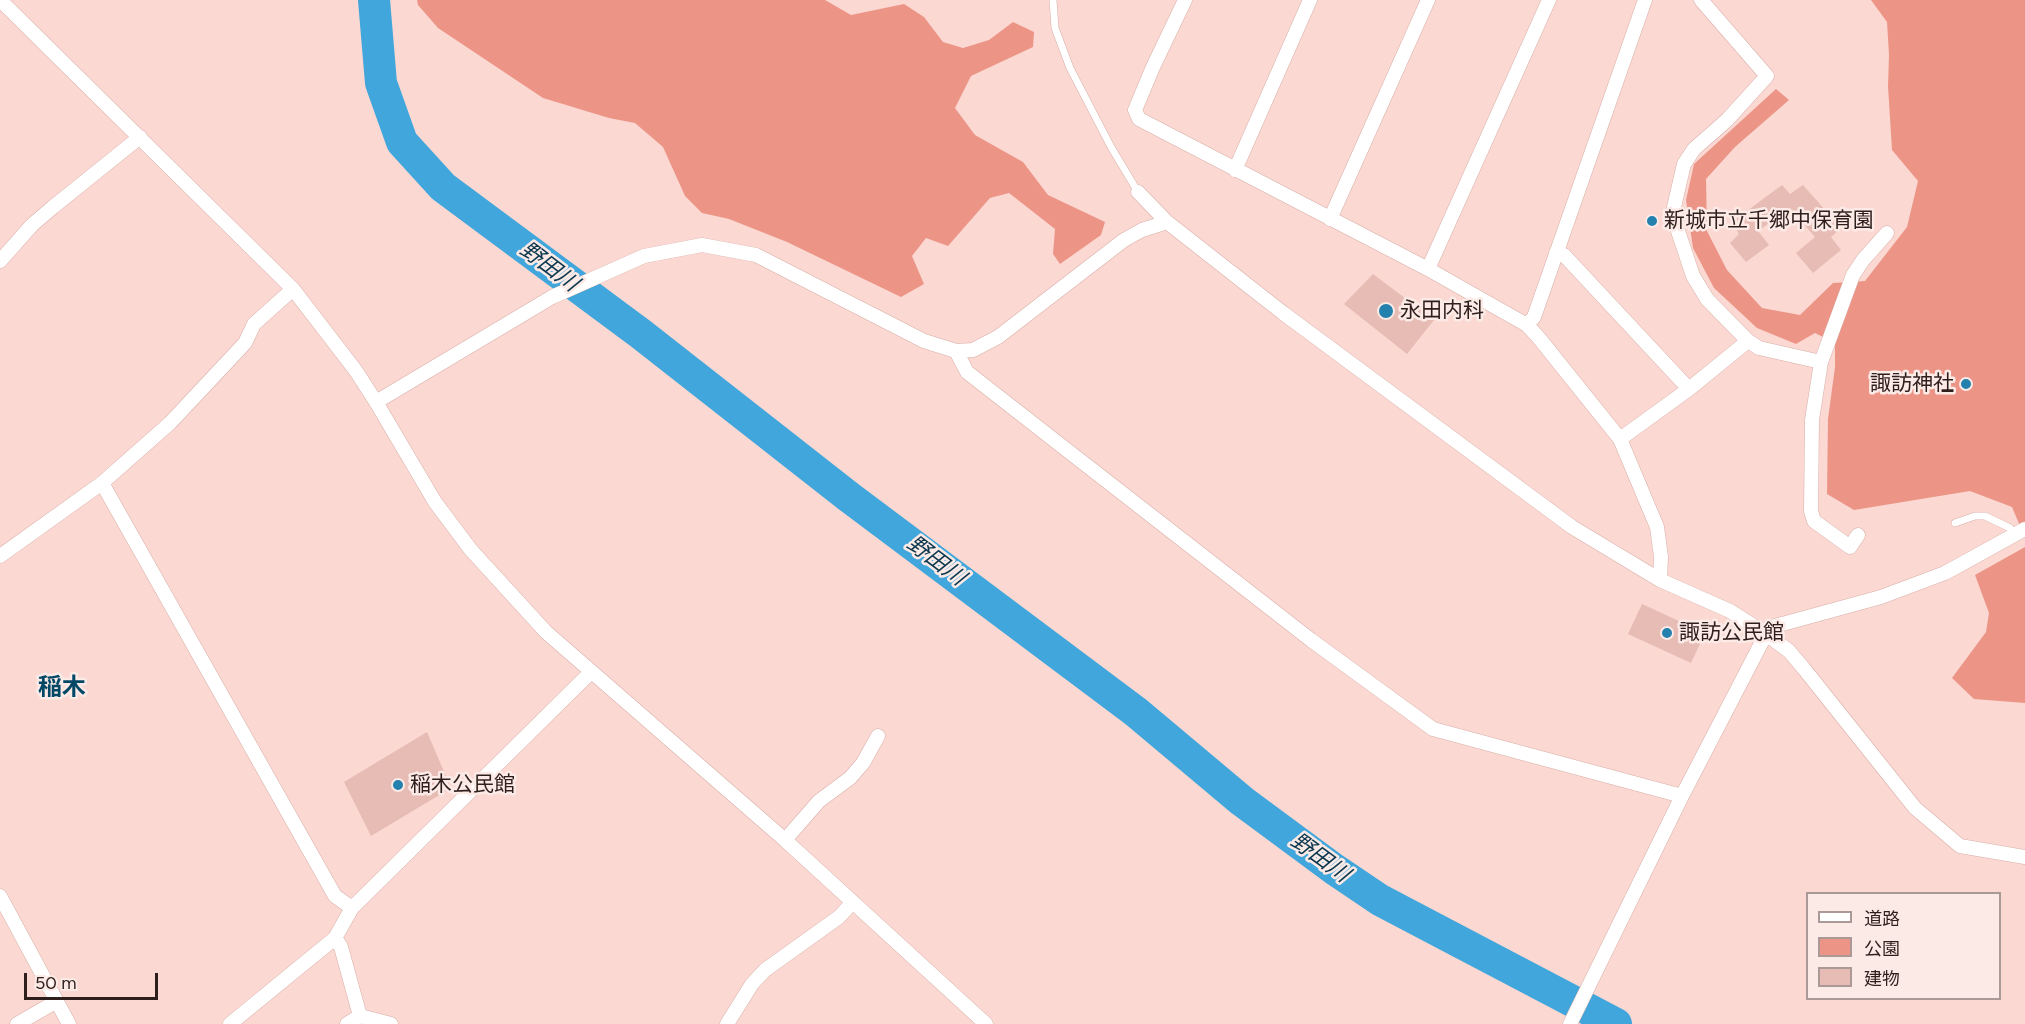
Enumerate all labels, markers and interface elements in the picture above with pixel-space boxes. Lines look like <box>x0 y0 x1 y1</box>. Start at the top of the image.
place label: 新城市立千郷中保育園 <box>1664 208 1874 234</box>
marker: 新城市立千郷中保育園 <box>1645 214 1659 228</box>
water label: 野田川 <box>515 237 583 297</box>
place label: 永田内科 <box>1400 298 1484 324</box>
marker: 永田内科 <box>1377 302 1395 320</box>
place label: 諏訪神社 <box>1870 371 1954 397</box>
marker: 諏訪神社 <box>1959 377 1973 391</box>
water label: 野田川 <box>902 531 970 591</box>
place label: 諏訪公民館 <box>1679 620 1784 646</box>
marker: 諏訪公民館 <box>1660 626 1674 640</box>
district label: 稲木 <box>38 674 86 702</box>
place label: 稲木公民館 <box>410 772 515 798</box>
marker: 稲木公民館 <box>391 778 405 792</box>
water label: 野田川 <box>1286 828 1354 888</box>
legend <box>1806 892 2001 1000</box>
text: 道路 <box>1864 908 1900 930</box>
text: 公園 <box>1864 938 1900 960</box>
scale bar <box>27 961 160 999</box>
text: 建物 <box>1864 968 1900 990</box>
text: 50 m <box>35 972 77 994</box>

